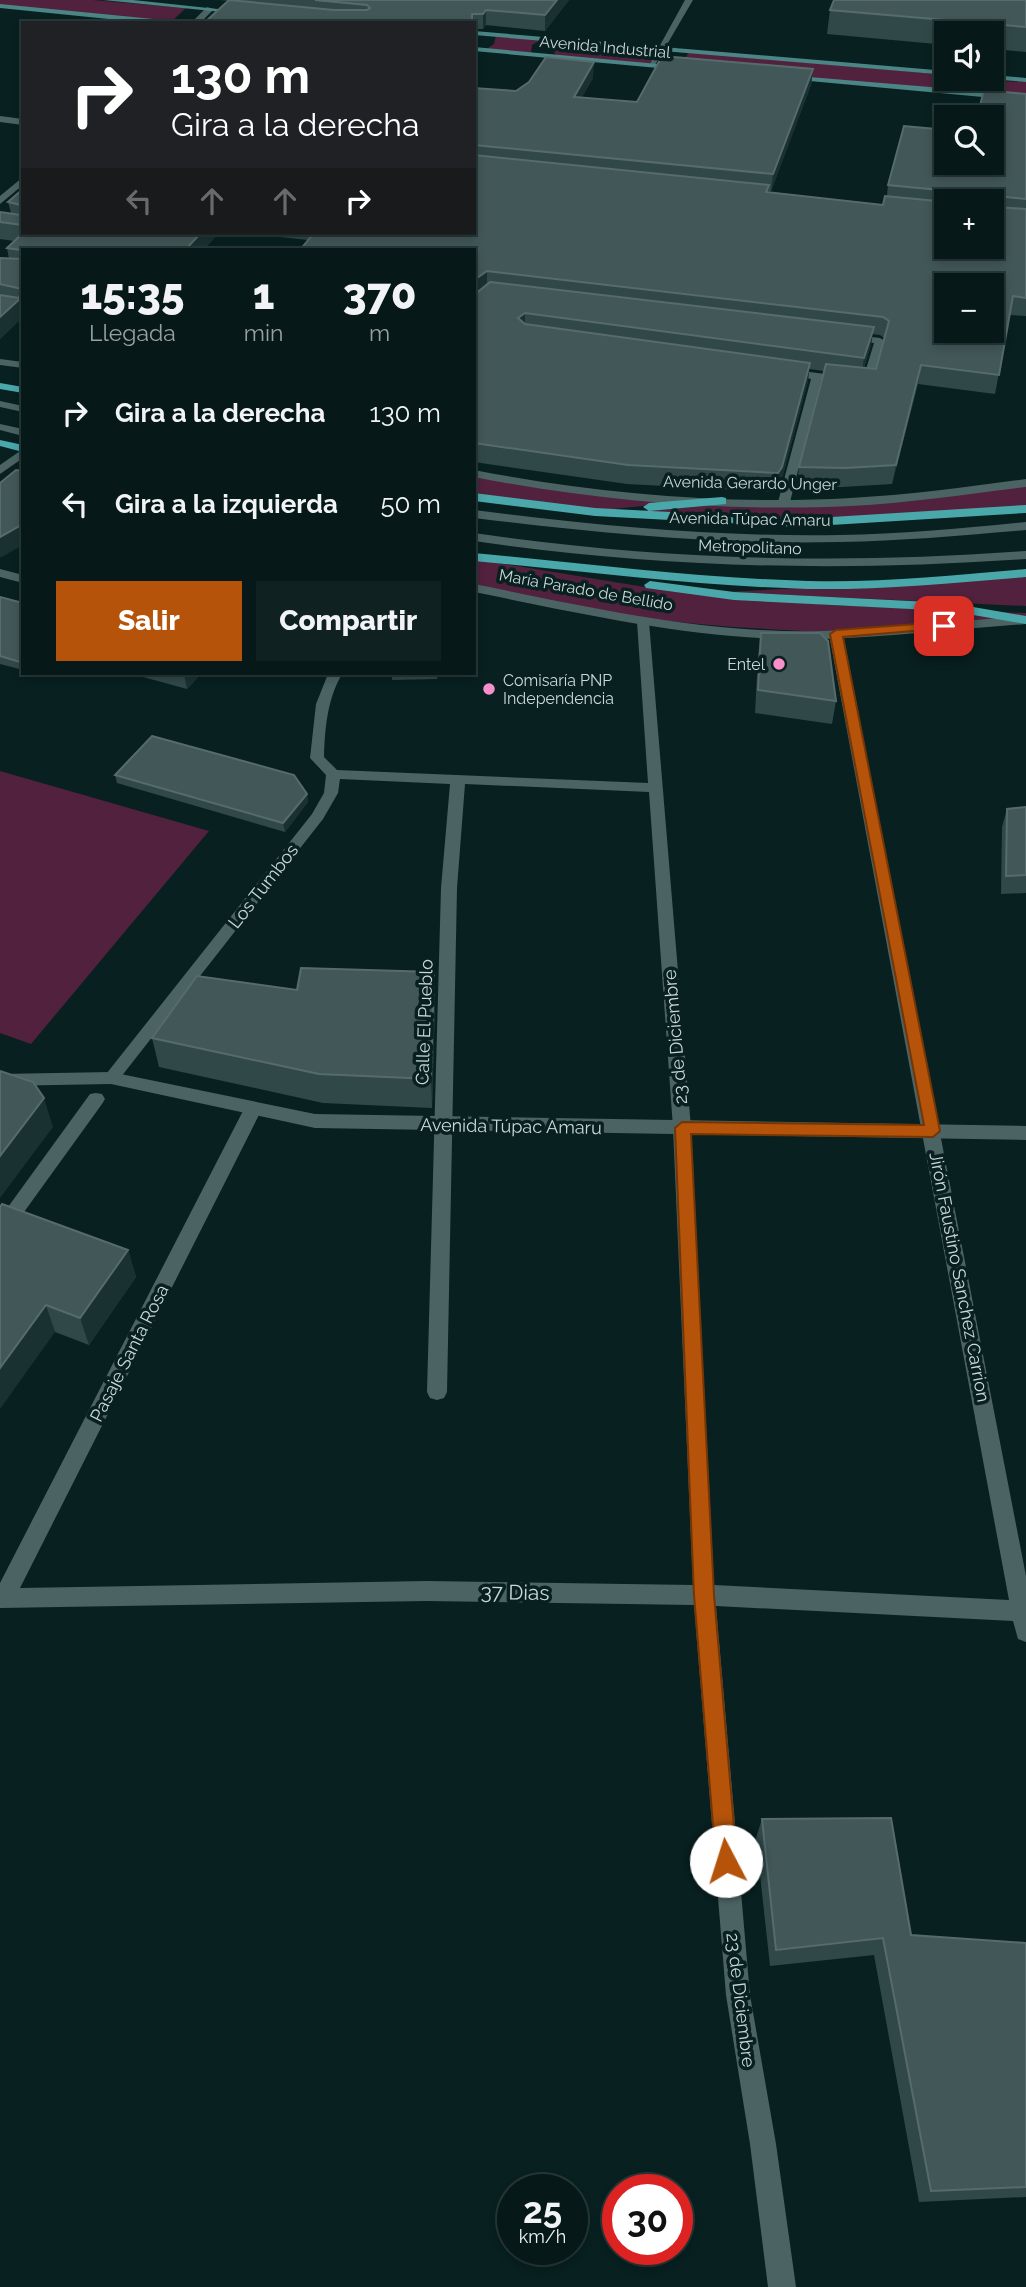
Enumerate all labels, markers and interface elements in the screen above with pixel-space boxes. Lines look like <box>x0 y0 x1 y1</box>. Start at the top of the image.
map controls <box>934 21 1004 343</box>
button: sound <box>934 21 1004 91</box>
street label: Avenida Industrial <box>539 32 672 62</box>
text: 130 m <box>171 47 310 104</box>
icon: right <box>56 49 147 140</box>
button: search <box>934 105 1004 175</box>
text: Gira a la derecha <box>171 106 419 143</box>
icon: left <box>120 182 158 220</box>
icon: ahead <box>193 182 231 220</box>
icon: ahead <box>266 182 304 220</box>
icon: right <box>339 182 377 220</box>
button: + <box>934 189 1004 259</box>
text: 15:35 <box>80 270 184 319</box>
text: 1 <box>253 270 274 319</box>
text: 370 <box>343 270 417 319</box>
button: − <box>934 273 1004 343</box>
text: Llegada <box>89 319 176 346</box>
text: min <box>244 319 283 346</box>
text: m <box>369 319 390 346</box>
icon: right <box>56 394 94 432</box>
text: Gira a la derecha <box>115 398 325 428</box>
text: 130 m <box>370 398 441 428</box>
street label: Avenida Gerardo Unger <box>663 472 837 494</box>
icon: left <box>56 485 94 523</box>
text: Gira a la izquierda <box>115 489 338 519</box>
text: 50 m <box>380 489 441 519</box>
street label: Avenida Túpac Amaru <box>669 508 831 530</box>
street label: Metropolitano <box>698 536 802 558</box>
street label: María Parado de Bellido <box>498 565 674 615</box>
button: Salir <box>56 581 242 661</box>
button: Compartir <box>256 581 441 661</box>
pin <box>914 596 974 656</box>
icon: arrive <box>925 607 963 645</box>
place label: Entel <box>727 655 766 674</box>
marker: Entel <box>771 656 787 672</box>
place label: Comisaría PNP Independencia <box>503 671 614 708</box>
marker: Comisaría PNP Independencia <box>481 681 497 697</box>
street label: Los Tumbos <box>224 840 303 932</box>
street label: Calle El Pueblo <box>411 958 437 1085</box>
street label: 23 de Diciembre <box>659 968 691 1105</box>
street label: Avenida Túpac Amaru <box>420 1114 602 1138</box>
street label: Jirón Faustino Sanchez Carrion <box>925 1150 995 1404</box>
street label: Pasaje Santa Rosa <box>85 1281 173 1425</box>
street label: 37 Dias <box>480 1579 550 1605</box>
position arrow <box>689 1824 763 1898</box>
street label: 23 de Diciembre <box>722 1932 760 2069</box>
speed limit sign: 30 <box>602 2174 693 2265</box>
text: 25 <box>523 2190 562 2231</box>
text: km/h <box>519 2226 566 2247</box>

